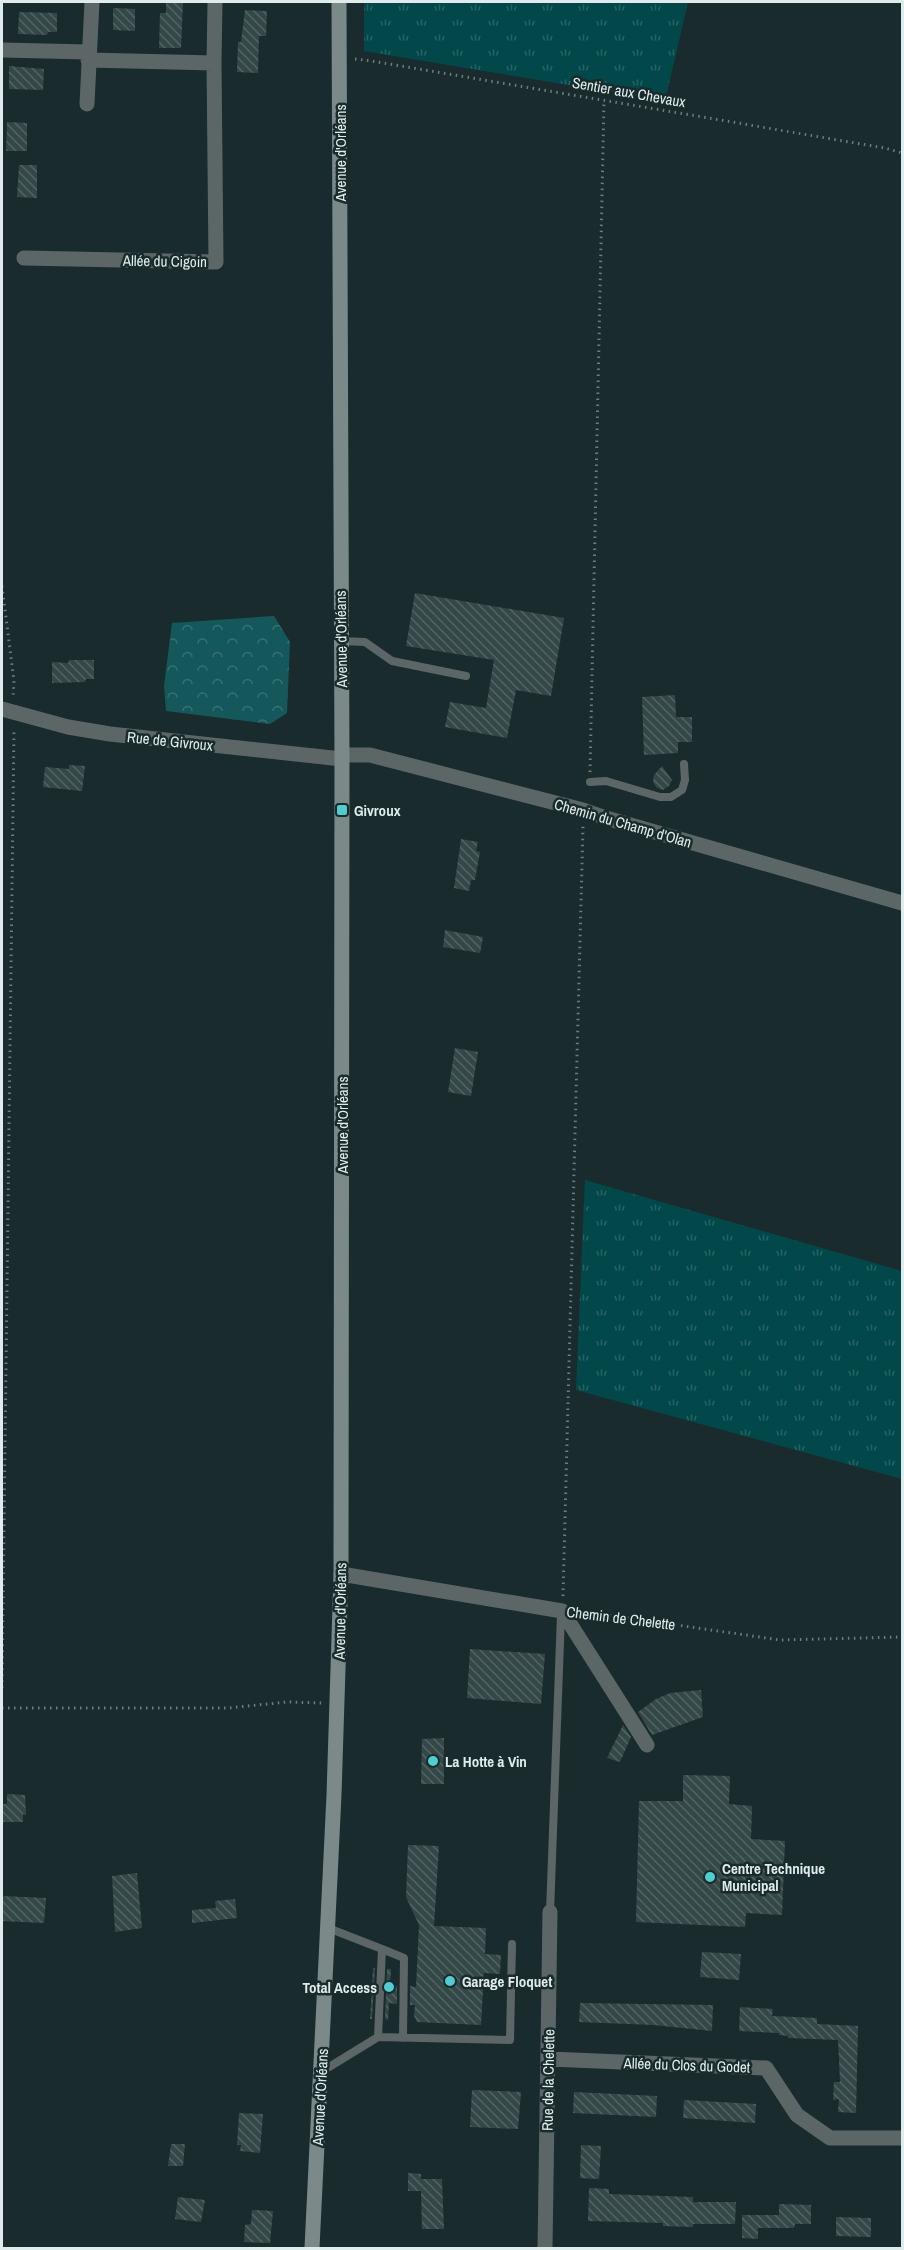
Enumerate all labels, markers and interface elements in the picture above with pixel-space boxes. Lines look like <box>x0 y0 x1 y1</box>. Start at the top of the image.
street label: Sentier aux Chevaux <box>571 72 688 112</box>
street label: Avenue d'Orléans <box>330 104 351 203</box>
street label: Allée du Cigoin <box>122 250 207 272</box>
street label: Avenue d'Orléans <box>330 590 352 689</box>
street label: Rue de Givroux <box>126 726 215 756</box>
street label: Chemin du Champ d'Olan <box>552 793 694 853</box>
place label: Givroux <box>354 800 401 821</box>
marker: Givroux <box>335 803 349 817</box>
street label: Avenue d'Orléans <box>332 1076 353 1175</box>
street label: Avenue d'Orléans <box>329 1562 351 1661</box>
street label: Chemin de Chelette <box>565 1601 677 1635</box>
place label: La Hotte à Vin <box>445 1751 527 1772</box>
marker: La Hotte à Vin <box>426 1754 440 1768</box>
place label: Centre Technique Municipal <box>722 1858 825 1896</box>
marker: Centre Technique Municipal <box>703 1870 717 1884</box>
place label: Garage Floquet <box>462 1971 552 1992</box>
marker: Garage Floquet <box>443 1974 457 1988</box>
place label: Total Access <box>302 1977 377 1998</box>
marker: Total Access <box>382 1980 396 1994</box>
street label: Rue de la Chelette <box>537 2029 559 2131</box>
street label: Avenue d'Orléans <box>307 2048 333 2147</box>
street label: Allée du Clos du Godet <box>622 2052 751 2078</box>

